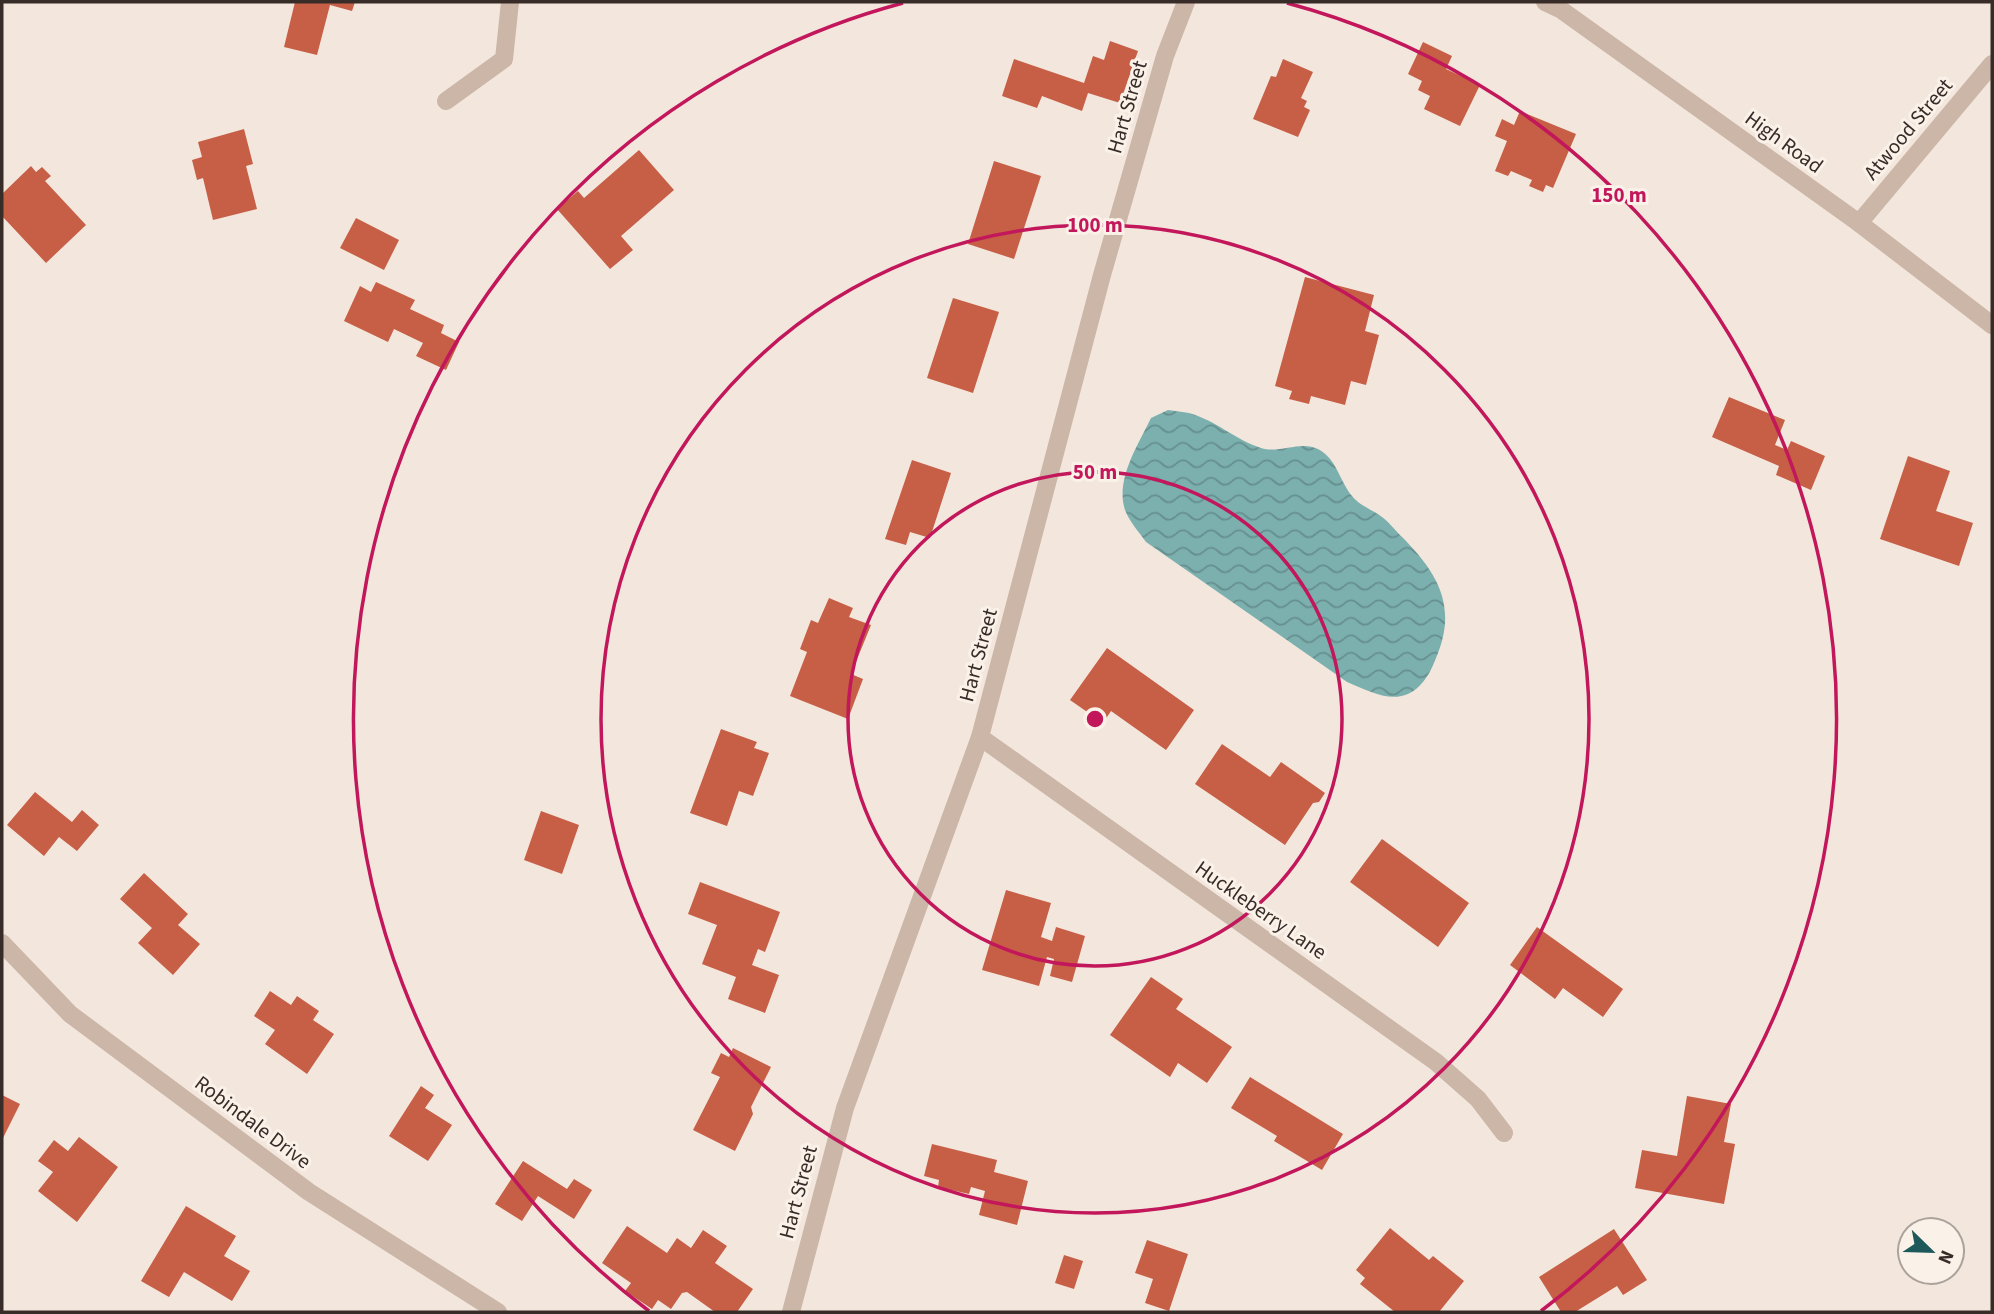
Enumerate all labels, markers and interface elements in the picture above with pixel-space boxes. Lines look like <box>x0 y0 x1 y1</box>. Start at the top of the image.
street label: Hart Street <box>1099 57 1155 157</box>
street label: Atwood Street <box>1857 72 1959 186</box>
street label: High Road <box>1739 103 1829 181</box>
text: 150 m <box>1591 180 1647 210</box>
text: 100 m <box>1067 210 1123 240</box>
text: 50 m <box>1073 457 1117 487</box>
street label: Hart Street <box>951 605 1005 705</box>
centre of rings <box>1083 707 1107 731</box>
street label: Huckleberry Lane <box>1189 853 1333 967</box>
street label: Robindale Drive <box>188 1068 318 1176</box>
street label: Hart Street <box>771 1142 825 1242</box>
north arrow <box>1896 1216 1966 1286</box>
text: N <box>1930 1246 1960 1268</box>

